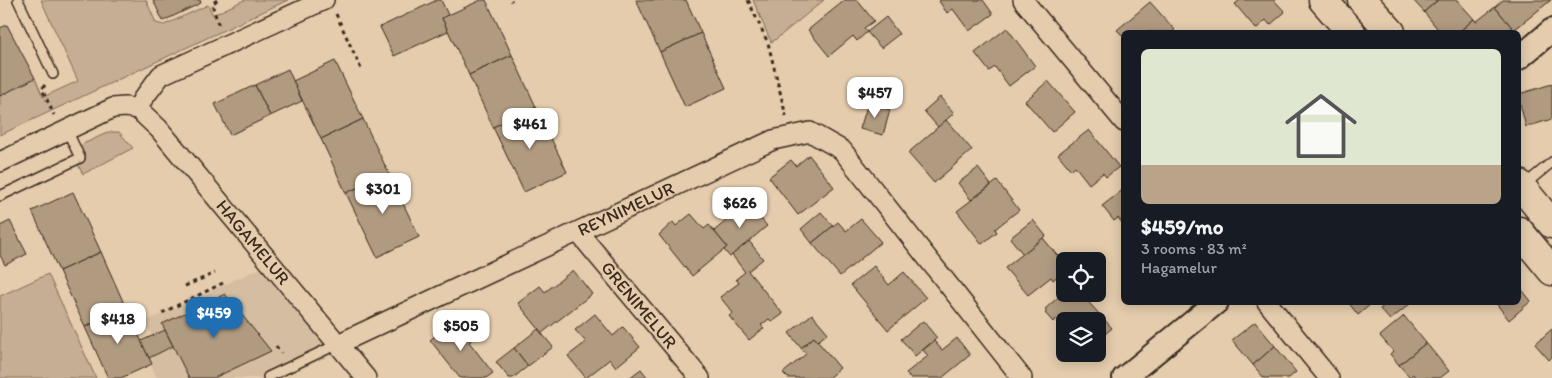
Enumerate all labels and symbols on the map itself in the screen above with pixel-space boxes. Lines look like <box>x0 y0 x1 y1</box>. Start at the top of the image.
pin: $457 <box>845 76 905 119</box>
pin: $461 <box>500 108 560 150</box>
pin: $301 <box>353 172 413 215</box>
street label: REYNIMELUR <box>574 177 678 241</box>
pin: $626 <box>710 186 770 229</box>
street label: HAGAMELUR <box>211 195 295 289</box>
street label: GRENIMELUR <box>596 257 682 353</box>
pin: $459 <box>184 296 244 339</box>
pin: $418 <box>88 302 148 345</box>
pin: $505 <box>431 310 491 352</box>

